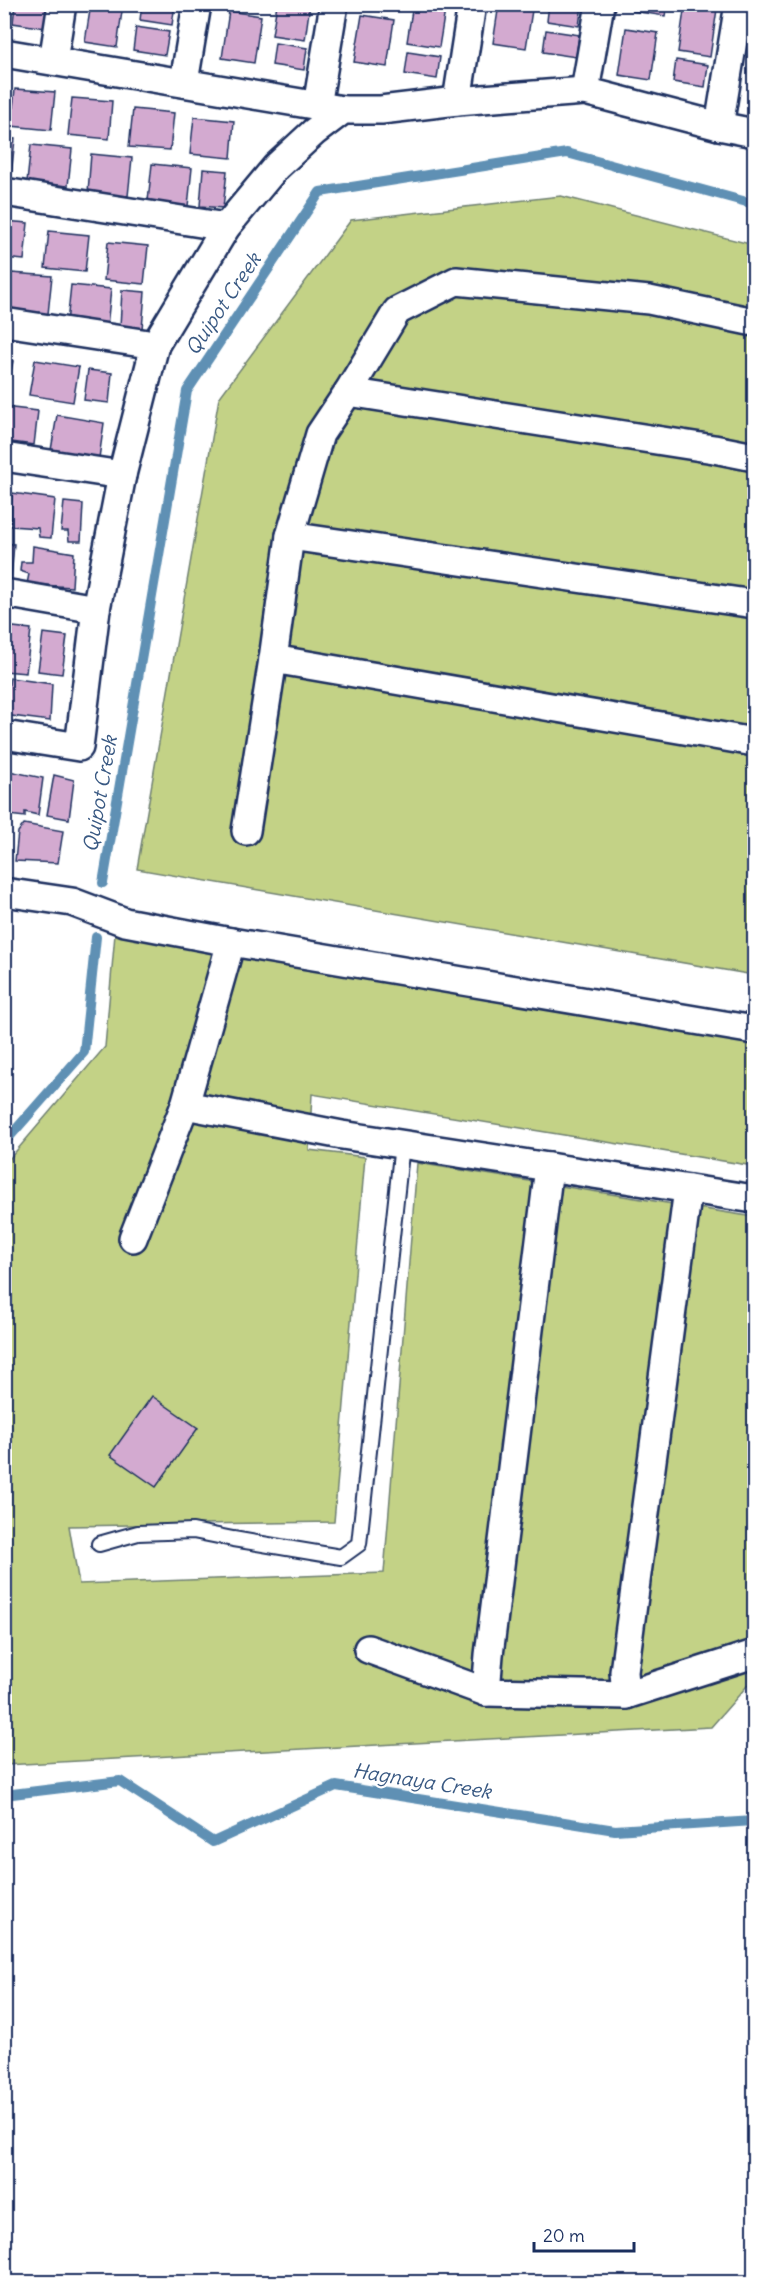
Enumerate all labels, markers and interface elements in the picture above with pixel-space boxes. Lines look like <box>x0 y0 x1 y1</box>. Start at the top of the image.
water label: Quipot Creek <box>179 246 267 359</box>
water label: Quipot Creek <box>77 732 122 854</box>
water label: Hagnaya Creek <box>351 1757 495 1804</box>
scale bar <box>534 2215 634 2253</box>
text: 20 m <box>543 2224 585 2247</box>

